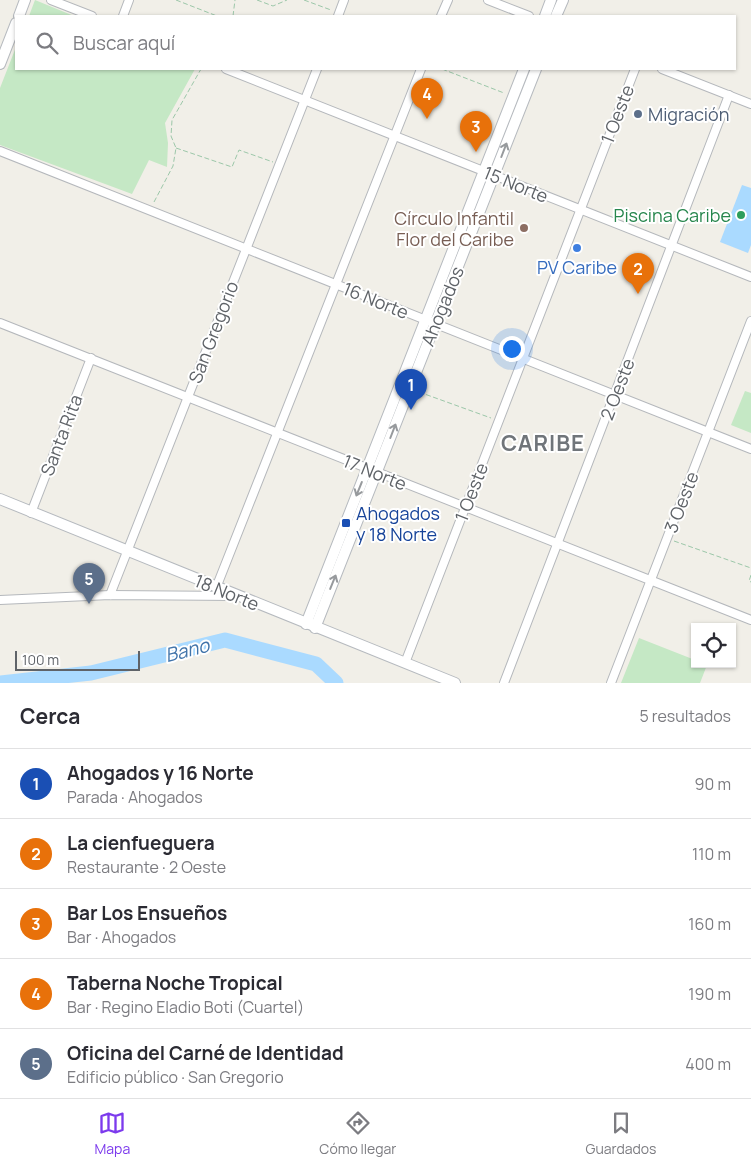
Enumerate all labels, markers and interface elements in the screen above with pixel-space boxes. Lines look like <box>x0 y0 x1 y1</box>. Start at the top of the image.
search box <box>15 15 736 70</box>
icon: search <box>33 29 61 57</box>
text: Buscar aquí <box>73 30 175 56</box>
pin: 4 <box>411 78 443 119</box>
street label: 1 Oeste <box>595 81 639 147</box>
place label: Migración <box>648 102 729 126</box>
marker: Migración <box>632 108 644 120</box>
pin: 3 <box>460 111 492 152</box>
one-way arrow <box>500 143 509 158</box>
street label: 15 Norte <box>480 160 552 208</box>
place label: Piscina Caribe <box>614 203 731 227</box>
place label: Círculo Infantil Flor del Caribe <box>394 206 514 251</box>
marker: Piscina Caribe <box>735 209 747 221</box>
marker: Círculo Infantil Flor del Caribe <box>518 222 530 234</box>
marker: PV Caribe <box>571 242 583 254</box>
pin: 2 <box>622 253 654 294</box>
place label: PV Caribe <box>537 255 617 279</box>
street label: Ahogados <box>415 263 469 349</box>
street label: 16 Norte <box>340 276 412 324</box>
street label: San Gregorio <box>183 277 243 387</box>
your location <box>499 336 525 362</box>
street label: 2 Oeste <box>594 355 640 423</box>
pin: 1 <box>395 369 427 410</box>
street label: Santa Rita <box>35 391 87 479</box>
one-way arrow <box>389 424 398 440</box>
district label: CARIBE <box>501 428 585 458</box>
street label: 17 Norte <box>340 448 410 496</box>
street label: 1 Oeste <box>449 459 493 525</box>
street label: 3 Oeste <box>658 468 704 536</box>
one-way arrow <box>354 481 363 496</box>
place label: Ahogados y 18 Norte <box>356 501 440 546</box>
marker: Ahogados y 18 Norte <box>340 517 352 529</box>
pin: 5 <box>73 563 105 604</box>
street label: 18 Norte <box>191 568 263 616</box>
one-way arrow <box>329 575 338 590</box>
map controls <box>691 623 736 668</box>
button: locate <box>691 623 736 668</box>
water label: Bano <box>162 632 214 668</box>
scale bar <box>15 648 140 671</box>
text: 100 m <box>22 650 59 669</box>
text: Cerca <box>20 702 80 730</box>
text: 5 resultados <box>639 705 731 727</box>
text: Ahogados y 16 Norte <box>67 760 254 786</box>
text: 1 <box>32 773 40 795</box>
text: 90 m <box>695 773 731 795</box>
text: Parada · Ahogados <box>67 786 203 808</box>
text: La cienfueguera <box>67 830 215 856</box>
text: 2 <box>31 843 41 865</box>
text: 110 m <box>692 843 731 865</box>
text: Restaurante · 2 Oeste <box>67 856 226 878</box>
text: Bar Los Ensueños <box>67 900 227 926</box>
text: 3 <box>31 913 41 935</box>
text: 160 m <box>688 913 731 935</box>
text: Bar · Ahogados <box>67 926 176 948</box>
text: Taberna Noche Tropical <box>67 970 283 996</box>
text: 4 <box>31 983 41 1005</box>
text: 190 m <box>688 983 731 1005</box>
text: Bar · Regino Eladio Boti (Cuartel) <box>67 996 304 1018</box>
text: Oficina del Carné de Identidad <box>67 1040 344 1066</box>
text: 5 <box>31 1053 41 1075</box>
text: 400 m <box>685 1053 731 1075</box>
text: Edificio público · San Gregorio <box>67 1066 284 1088</box>
tab: Mapa <box>95 1109 130 1158</box>
tab: Cómo llegar <box>319 1109 396 1158</box>
tab: Guardados <box>586 1109 656 1158</box>

